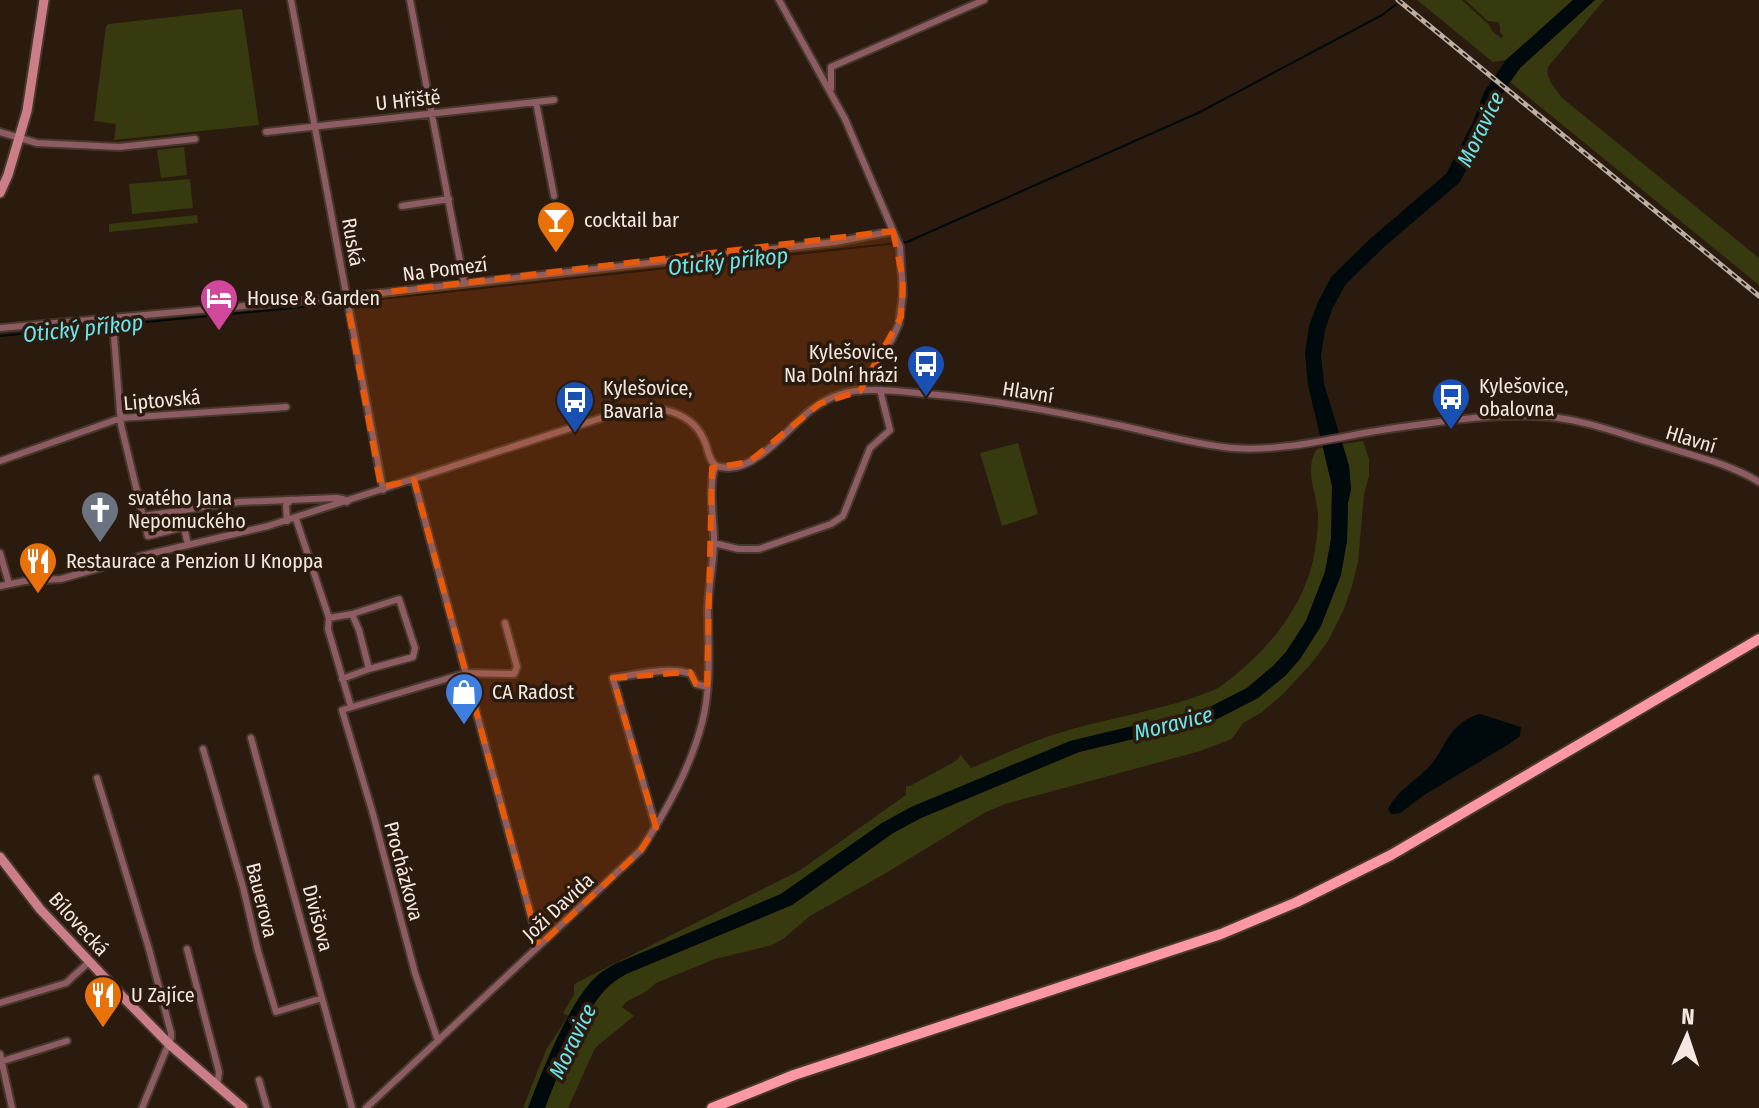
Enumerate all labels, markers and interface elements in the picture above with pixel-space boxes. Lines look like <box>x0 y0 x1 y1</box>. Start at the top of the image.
street label: U Hřiště <box>374 85 442 115</box>
water label: Moravice <box>1451 87 1510 171</box>
bar icon: cocktail bar <box>535 199 577 254</box>
place label: cocktail bar <box>584 208 679 232</box>
street label: Ruská <box>337 216 369 268</box>
water label: Otický příkop <box>667 242 789 281</box>
street label: Na Pomezí <box>401 252 489 286</box>
hotel icon: House & Garden <box>198 277 240 332</box>
place label: House & Garden <box>247 286 380 310</box>
water label: Otický příkop <box>22 309 144 348</box>
place label: Kylešovice, Na Dolní hrázi <box>784 340 898 387</box>
bus stop icon: Kylešovice, Na Dolní hrázi <box>905 343 947 398</box>
place label: Kylešovice, obalovna <box>1479 374 1568 421</box>
place label: Kylešovice, Bavaria <box>603 376 692 423</box>
street label: Hlavní <box>1001 376 1055 408</box>
bus stop icon: Kylešovice, obalovna <box>1430 376 1472 431</box>
bus stop icon: Kylešovice, Bavaria <box>554 379 596 434</box>
street label: Liptovská <box>122 385 202 415</box>
street label: Hlavní <box>1663 420 1719 458</box>
place label: svatého Jana Nepomuckého <box>128 486 246 533</box>
church icon: svatého Jana Nepomuckého <box>79 489 121 544</box>
restaurant icon: Restaurace a Penzion U Knoppa <box>17 540 59 595</box>
place label: Restaurace a Penzion U Knoppa <box>66 549 323 573</box>
shop icon: CA Radost <box>443 671 485 726</box>
place label: CA Radost <box>492 680 575 704</box>
water label: Moravice <box>1131 701 1215 746</box>
street label: Procházkova <box>379 819 429 923</box>
street label: Bauerova <box>241 860 283 940</box>
street label: Joži Davida <box>517 868 599 946</box>
street label: Divišova <box>298 882 338 954</box>
street label: Bílovecká <box>44 887 114 961</box>
restaurant icon: U Zajíce <box>82 974 124 1029</box>
place label: U Zajíce <box>131 983 195 1007</box>
north arrow <box>1647 996 1727 1076</box>
water label: Moravice <box>543 999 602 1083</box>
text: N <box>1681 1003 1695 1030</box>

